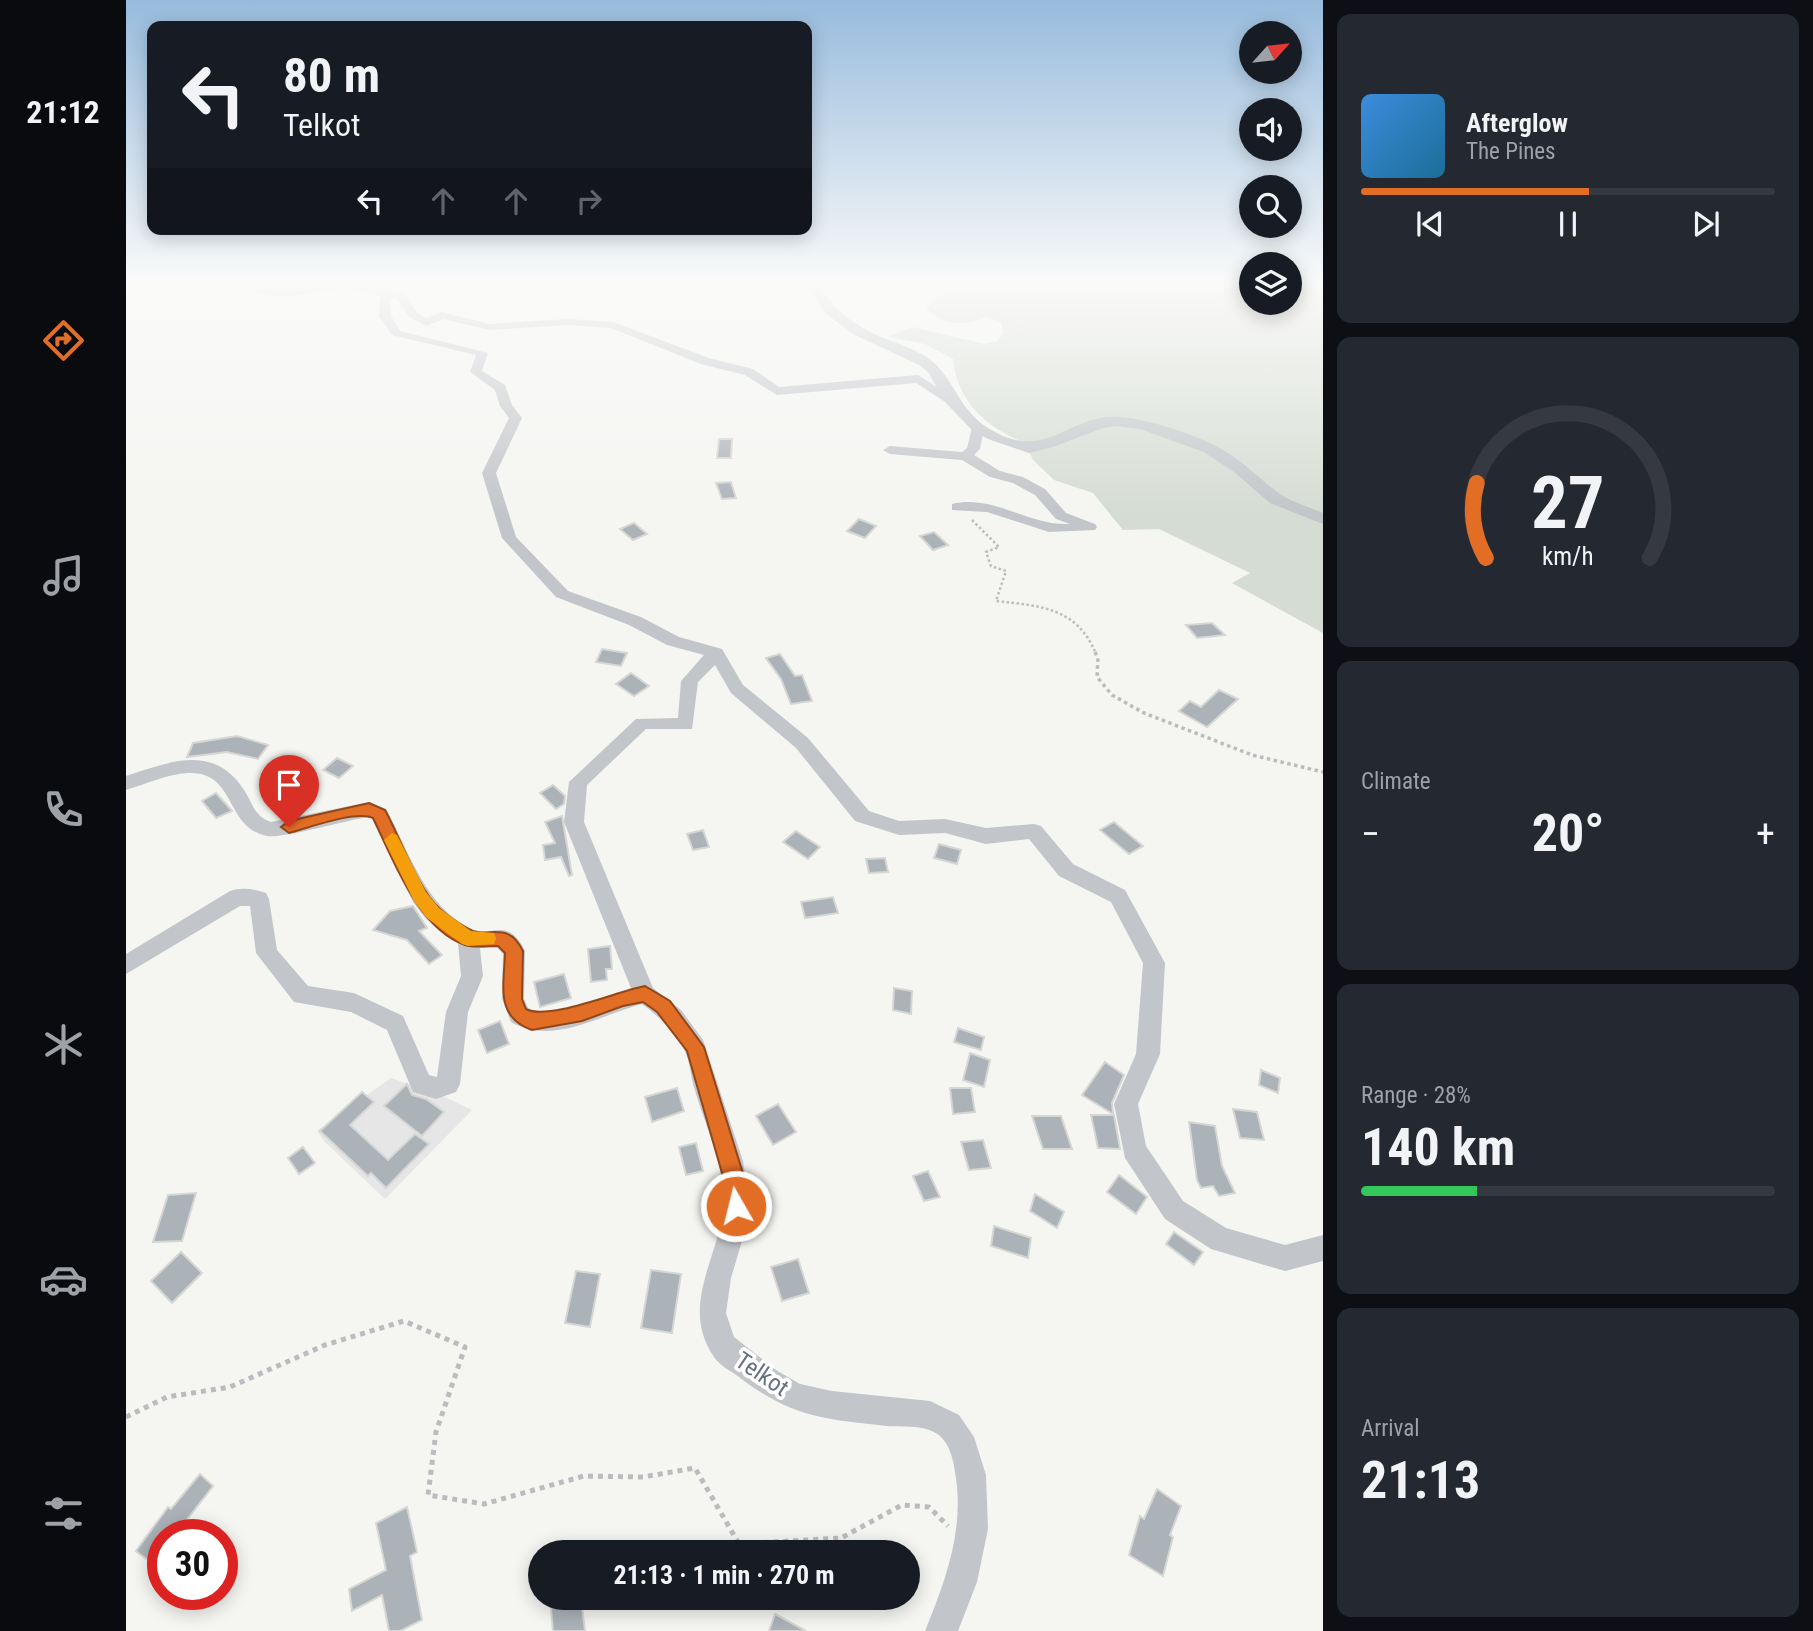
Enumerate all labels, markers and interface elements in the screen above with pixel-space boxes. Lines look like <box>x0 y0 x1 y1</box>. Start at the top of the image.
north arrow <box>1239 21 1302 84</box>
map controls <box>1239 21 1302 315</box>
text: 80 m <box>283 47 380 104</box>
icon: left <box>168 49 259 140</box>
text: 21:12 <box>26 93 100 131</box>
button: sound <box>1239 98 1302 161</box>
text: Telkot <box>283 106 360 144</box>
text: Afterglow <box>1466 108 1568 138</box>
text: The Pines <box>1466 138 1556 165</box>
button: search <box>1239 175 1302 238</box>
icon: left <box>351 182 389 220</box>
icon: ahead <box>424 182 462 220</box>
icon: ahead <box>497 182 535 220</box>
icon: right <box>570 182 608 220</box>
icon: previous <box>1411 205 1449 243</box>
icon: pause <box>1549 205 1587 243</box>
icon: next <box>1687 205 1725 243</box>
button: layers <box>1239 252 1302 315</box>
icon: directions <box>39 316 88 365</box>
text: 27 <box>1531 461 1605 547</box>
text: km/h <box>1542 542 1594 571</box>
icon: music <box>39 551 88 600</box>
pin <box>259 755 319 827</box>
icon: arrive <box>270 766 308 804</box>
text: Climate <box>1361 768 1431 795</box>
icon: phone <box>39 785 88 834</box>
text: 20° <box>1532 803 1604 864</box>
text: − <box>1361 812 1380 856</box>
text: + <box>1756 812 1775 856</box>
icon: climate <box>39 1020 88 1069</box>
text: Range · 28% <box>1361 1082 1471 1109</box>
text: 140 km <box>1361 1117 1515 1178</box>
position arrow <box>699 1169 773 1243</box>
icon: car <box>39 1255 88 1304</box>
street label: Telkot <box>730 1346 794 1402</box>
text: Arrival <box>1361 1415 1420 1442</box>
text: 21:13 <box>1361 1450 1480 1511</box>
icon: filters <box>39 1489 88 1538</box>
speed limit sign: 30 <box>147 1519 238 1610</box>
text: 21:13 · 1 min · 270 m <box>614 1560 834 1590</box>

